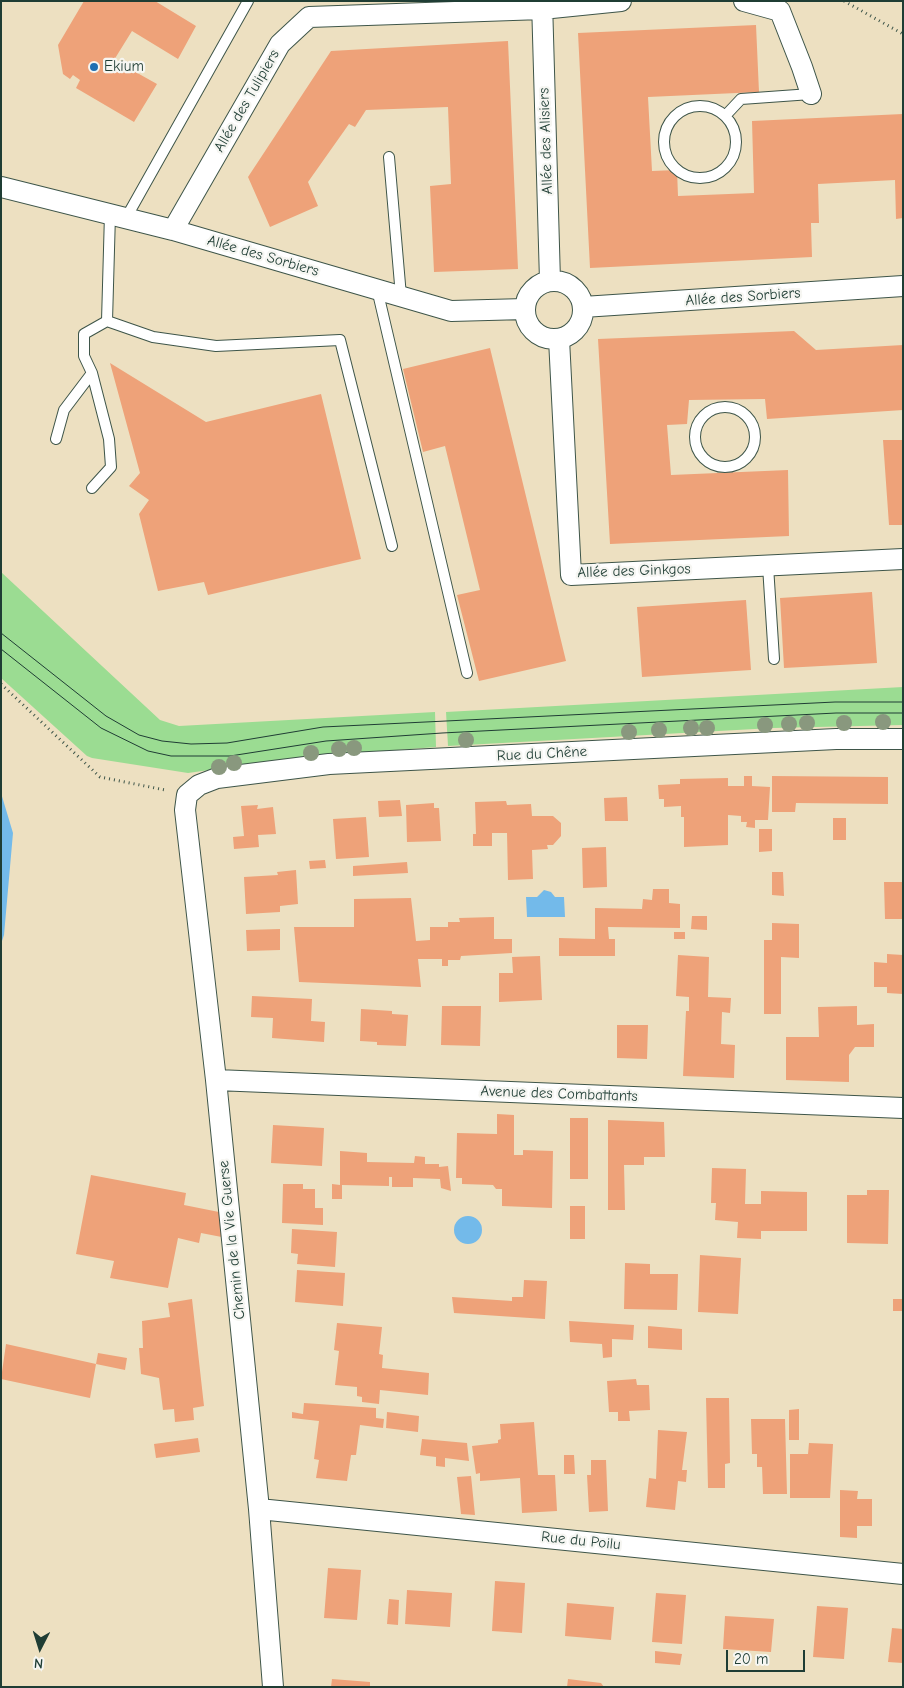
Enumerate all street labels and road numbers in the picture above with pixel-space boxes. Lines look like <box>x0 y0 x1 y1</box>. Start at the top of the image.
street label: Allée des Tulipiers <box>210 47 284 155</box>
street label: Allée des Alisiers <box>535 87 557 195</box>
street label: Allée des Sorbiers <box>205 231 321 281</box>
street label: Allée des Sorbiers <box>685 284 801 310</box>
street label: Allée des Ginkgos <box>577 560 691 582</box>
street label: Rue du Chêne <box>496 743 588 765</box>
street label: Avenue des Combattants <box>480 1082 638 1106</box>
street label: Chemin de la Vie Guerse <box>215 1160 249 1320</box>
street label: Rue du Poilu <box>540 1528 622 1554</box>

